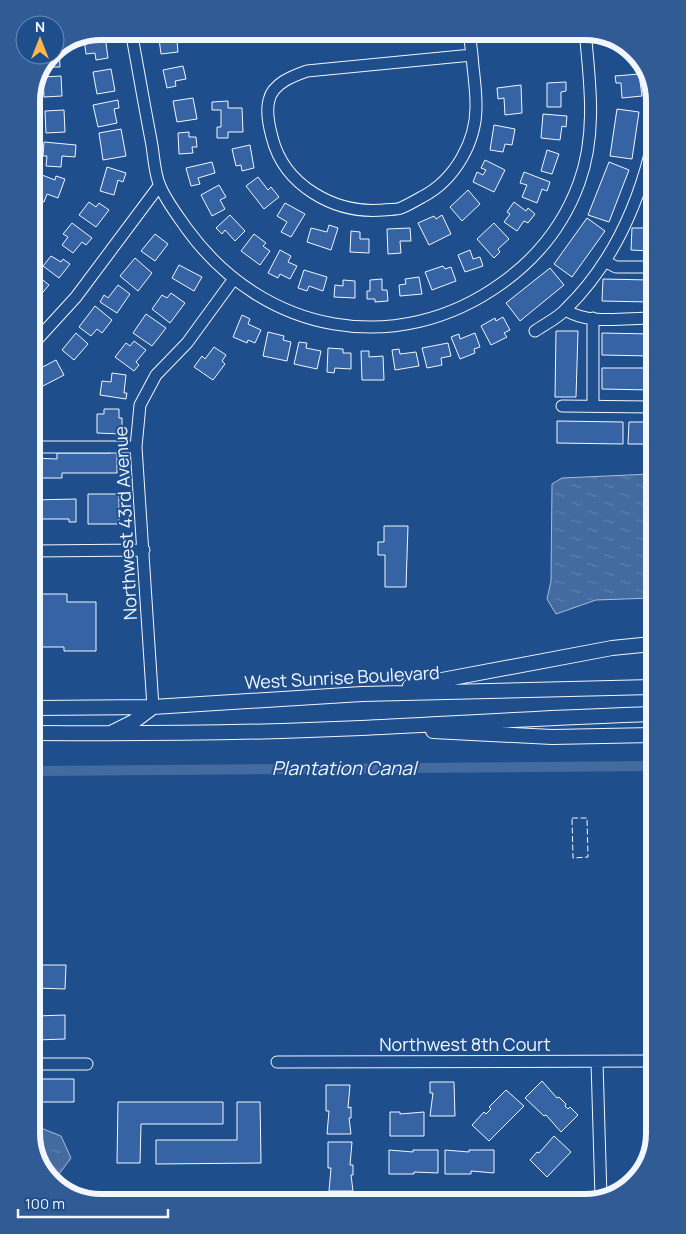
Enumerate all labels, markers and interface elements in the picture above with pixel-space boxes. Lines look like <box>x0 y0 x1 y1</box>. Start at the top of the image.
north arrow <box>15 15 65 65</box>
text: N <box>35 17 45 36</box>
street label: Northwest 43rd Avenue <box>108 425 142 621</box>
street label: West Sunrise Boulevard <box>244 660 440 694</box>
water label: Plantation Canal <box>272 755 419 781</box>
street label: Northwest 8th Court <box>379 1032 551 1056</box>
scale bar <box>18 1186 168 1218</box>
text: 100 m <box>25 1193 65 1214</box>

